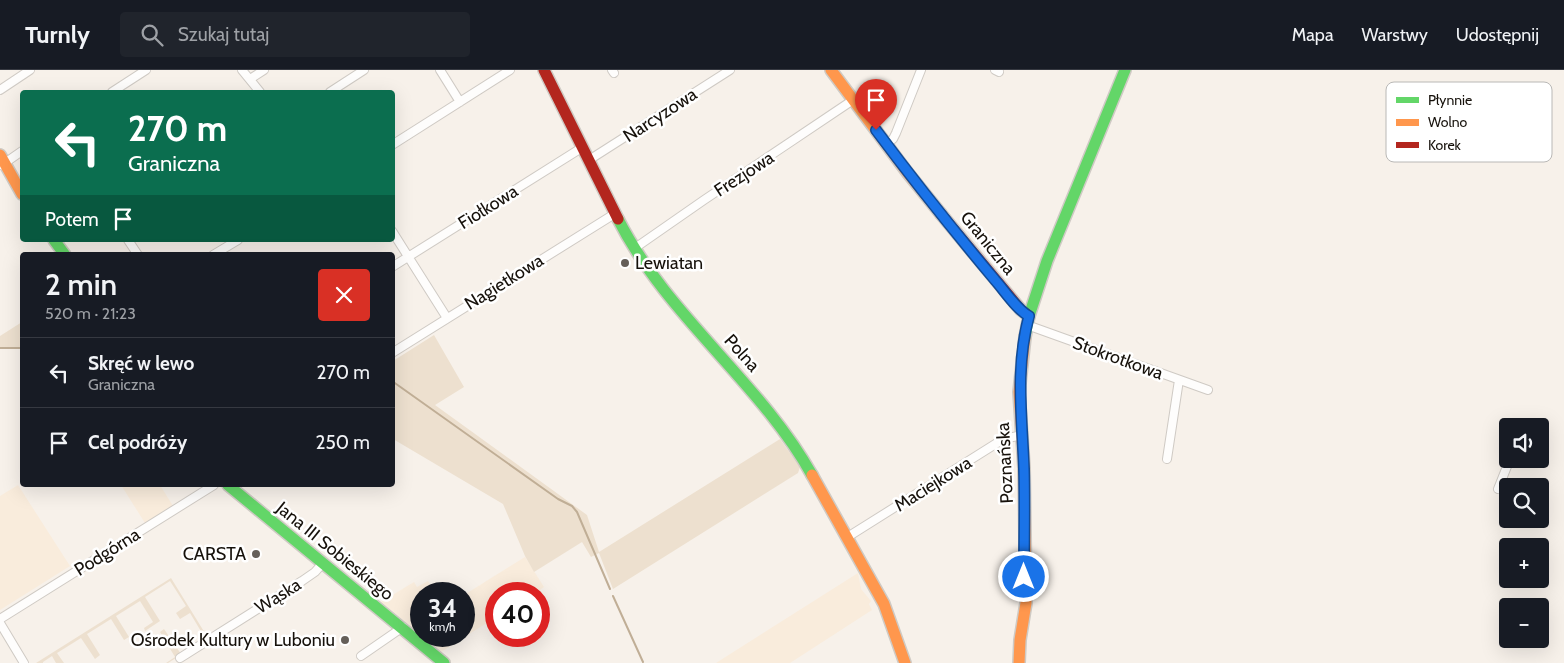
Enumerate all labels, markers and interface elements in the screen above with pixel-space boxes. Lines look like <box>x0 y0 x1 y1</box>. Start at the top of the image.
search box <box>120 12 470 57</box>
text: Turnly <box>25 20 90 49</box>
icon: search <box>138 21 166 49</box>
text: Szukaj tutaj <box>178 23 269 46</box>
text: Mapa <box>1292 24 1334 46</box>
text: Warstwy <box>1362 24 1428 46</box>
text: Udostępnij <box>1456 24 1539 46</box>
pin <box>855 79 897 130</box>
legend <box>1386 82 1552 162</box>
street label: Narcyzowa <box>619 83 701 147</box>
icon: arrive <box>862 86 890 114</box>
text: Płynnie <box>1428 91 1472 109</box>
text: 270 m <box>128 107 227 150</box>
icon: left <box>45 110 110 175</box>
text: Wolno <box>1428 113 1468 131</box>
text: Korek <box>1428 136 1462 154</box>
street label: Frezjowa <box>710 146 778 201</box>
text: Graniczna <box>128 150 220 177</box>
street label: Fiołkowa <box>454 180 522 234</box>
icon: arrive <box>109 205 137 233</box>
street label: Graniczna <box>956 207 1021 280</box>
text: Potem <box>45 208 99 231</box>
street label: Nagietkowa <box>461 249 548 315</box>
place label: Lewiatan <box>635 252 703 274</box>
marker: Lewiatan <box>619 257 631 269</box>
text: 2 min <box>45 266 117 303</box>
button: close <box>318 269 370 321</box>
text: 520 m · 21:23 <box>45 304 136 323</box>
street label: Polna <box>719 330 765 377</box>
street label: Stokrotkowa <box>1070 331 1167 385</box>
text: Skręć w lewo <box>88 352 194 375</box>
icon: left <box>45 359 73 387</box>
text: 270 m <box>316 361 370 384</box>
text: Graniczna <box>88 375 155 394</box>
map controls <box>1499 418 1549 648</box>
button: sound <box>1499 418 1549 468</box>
street label: Poznańska <box>992 422 1018 504</box>
icon: arrive <box>45 429 73 457</box>
text: Cel podróży <box>88 431 187 454</box>
text: 250 m <box>316 431 370 454</box>
street label: Maciejkowa <box>890 451 976 516</box>
button: search <box>1499 478 1549 528</box>
street label: Jana III Sobieskiego <box>271 496 398 605</box>
street label: Podgórna <box>70 523 144 581</box>
button: + <box>1499 538 1549 588</box>
place label: CARSTA <box>183 543 246 565</box>
marker: CARSTA <box>250 548 262 560</box>
position arrow <box>997 550 1049 602</box>
street label: Wąska <box>251 573 305 619</box>
speed limit sign: 40 <box>485 582 550 647</box>
text: 34 <box>428 593 457 623</box>
button: − <box>1499 598 1549 648</box>
text: km/h <box>429 619 456 634</box>
place label: Ośrodek Kultury w Luboniu <box>131 629 335 651</box>
marker: Ośrodek Kultury w Luboniu <box>339 634 351 646</box>

